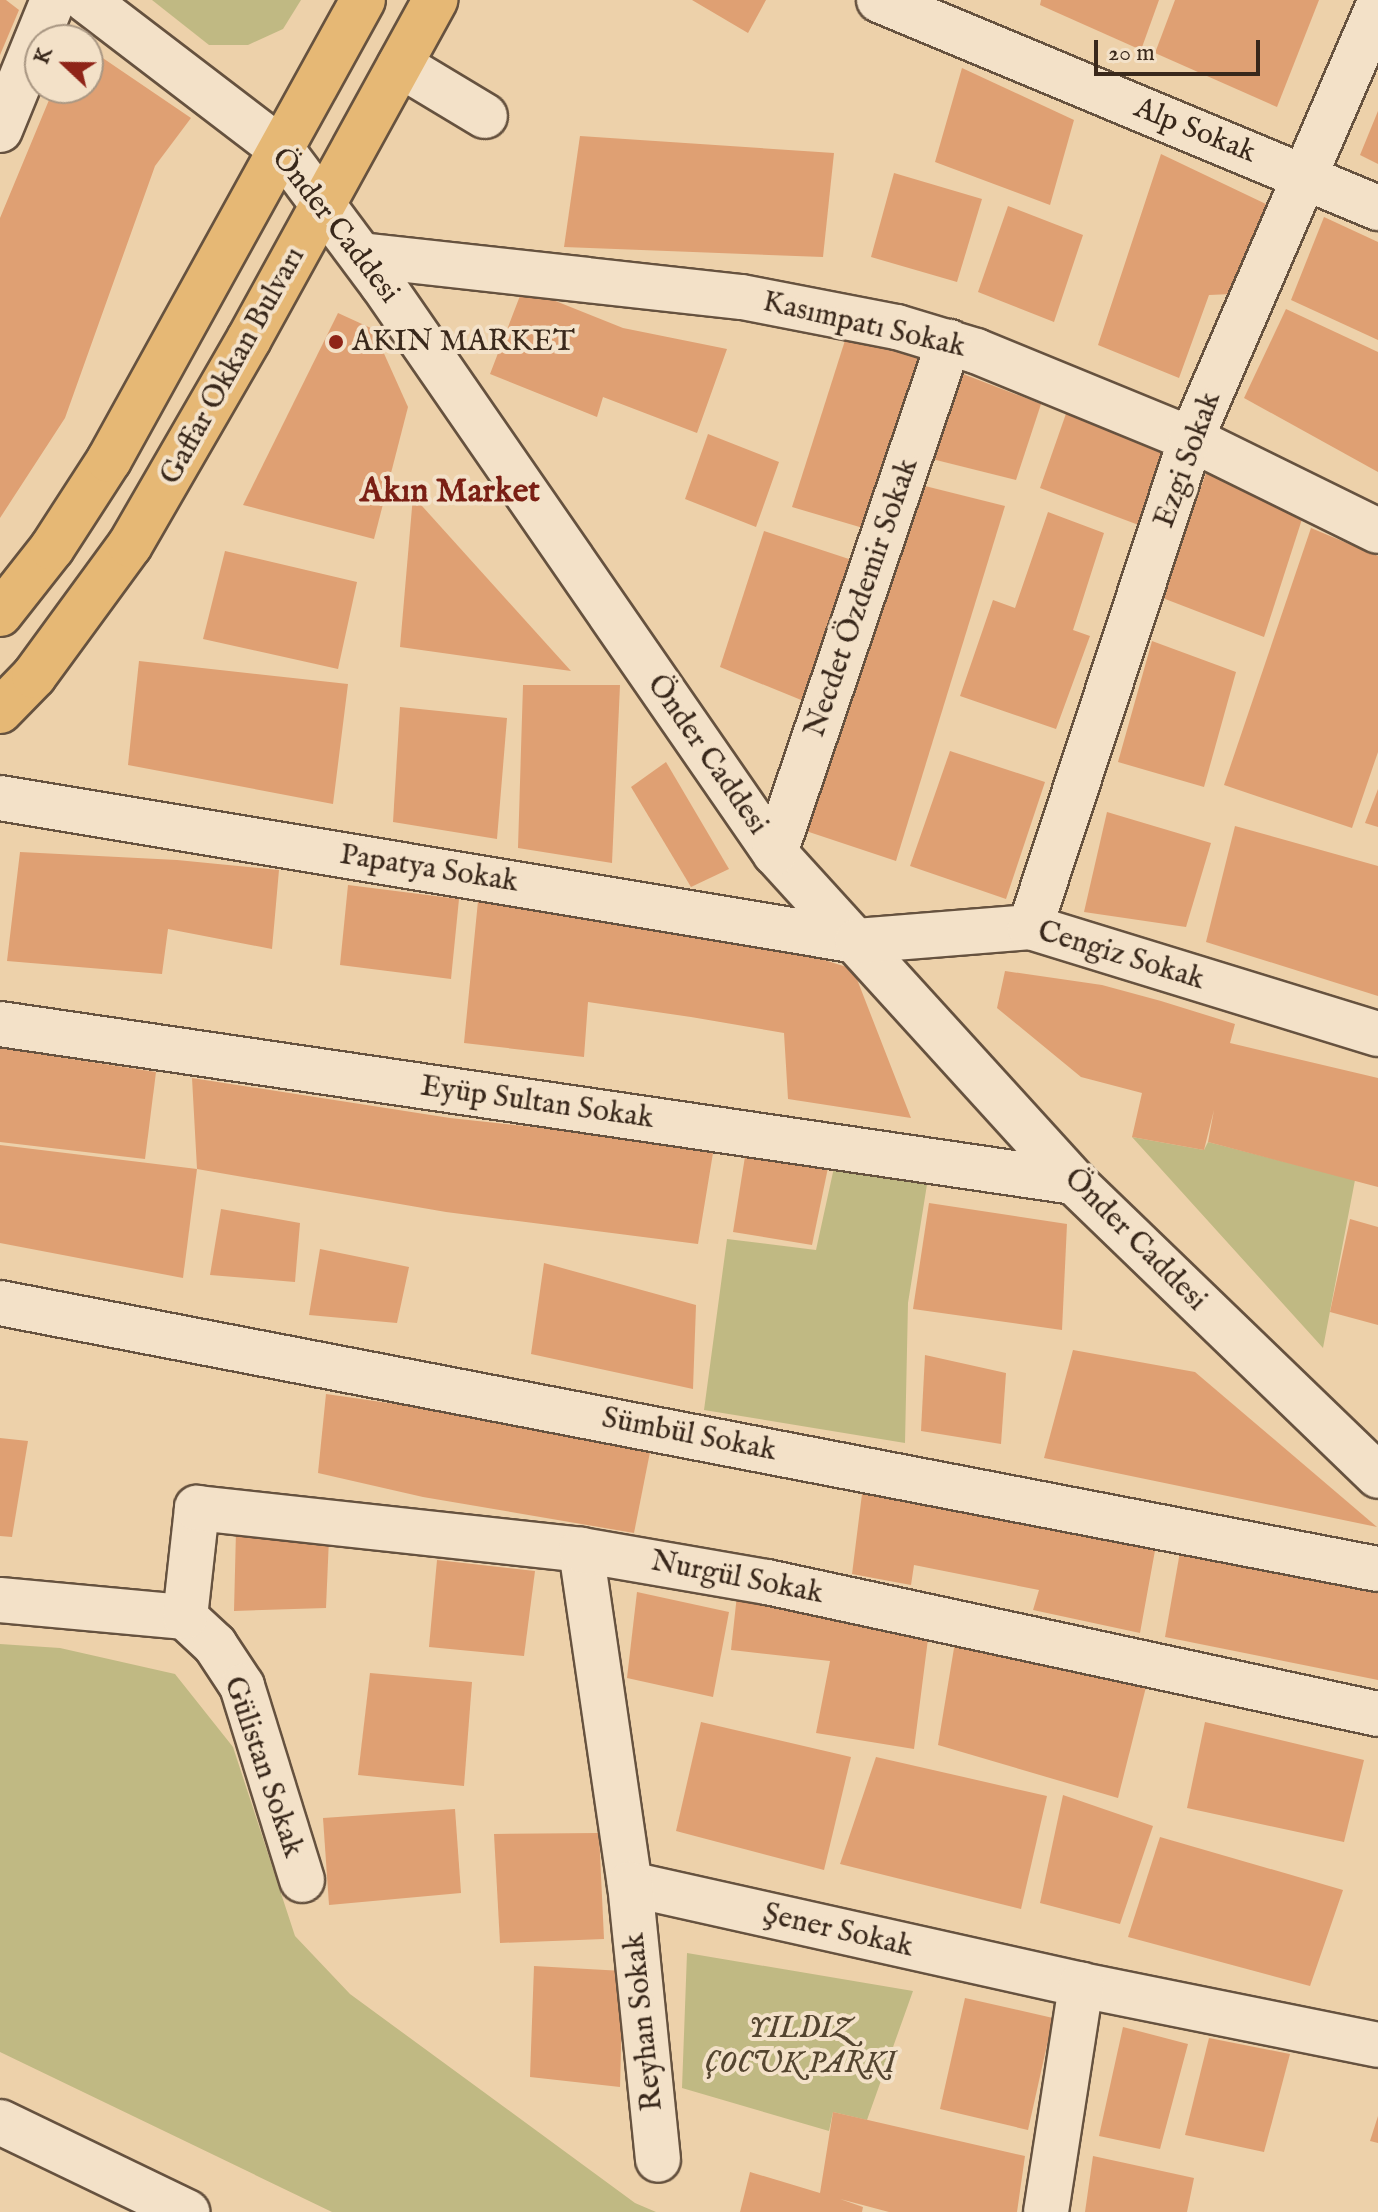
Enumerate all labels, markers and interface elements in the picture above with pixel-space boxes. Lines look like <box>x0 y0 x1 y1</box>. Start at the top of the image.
north arrow <box>24 24 104 104</box>
scale bar <box>1098 24 1264 74</box>
text: 20 m <box>1108 38 1155 69</box>
text: K <box>28 43 60 68</box>
street label: Alp Sokak <box>1129 90 1261 172</box>
street label: Önder Caddesi <box>263 141 407 311</box>
street label: Gaffar Okkan Bulvarı <box>153 241 313 491</box>
street label: Kasımpatı Sokak <box>759 284 969 366</box>
place label: AKIN MARKET <box>352 324 575 360</box>
marker: AKIN MARKET <box>327 333 345 351</box>
street label: Ezgi Sokak <box>1147 387 1229 533</box>
street label: Necdet Özdemir Sokak <box>797 454 927 742</box>
district label: Akın Market <box>360 472 540 512</box>
street label: Önder Caddesi <box>639 668 775 842</box>
street label: Papatya Sokak <box>337 837 521 901</box>
street label: Cengiz Sokak <box>1033 914 1209 998</box>
street label: Eyüp Sultan Sokak <box>418 1069 656 1137</box>
street label: Önder Caddesi <box>1056 1161 1214 1319</box>
street label: Sümbül Sokak <box>599 1400 779 1470</box>
street label: Nurgül Sokak <box>648 1544 826 1612</box>
street label: Gülistan Sokak <box>215 1672 311 1862</box>
street label: Şener Sokak <box>759 1896 917 1966</box>
street label: Reyhan Sokak <box>617 1931 671 2113</box>
park label: YILDIZ ÇOCUK PARKI <box>704 2011 896 2082</box>

